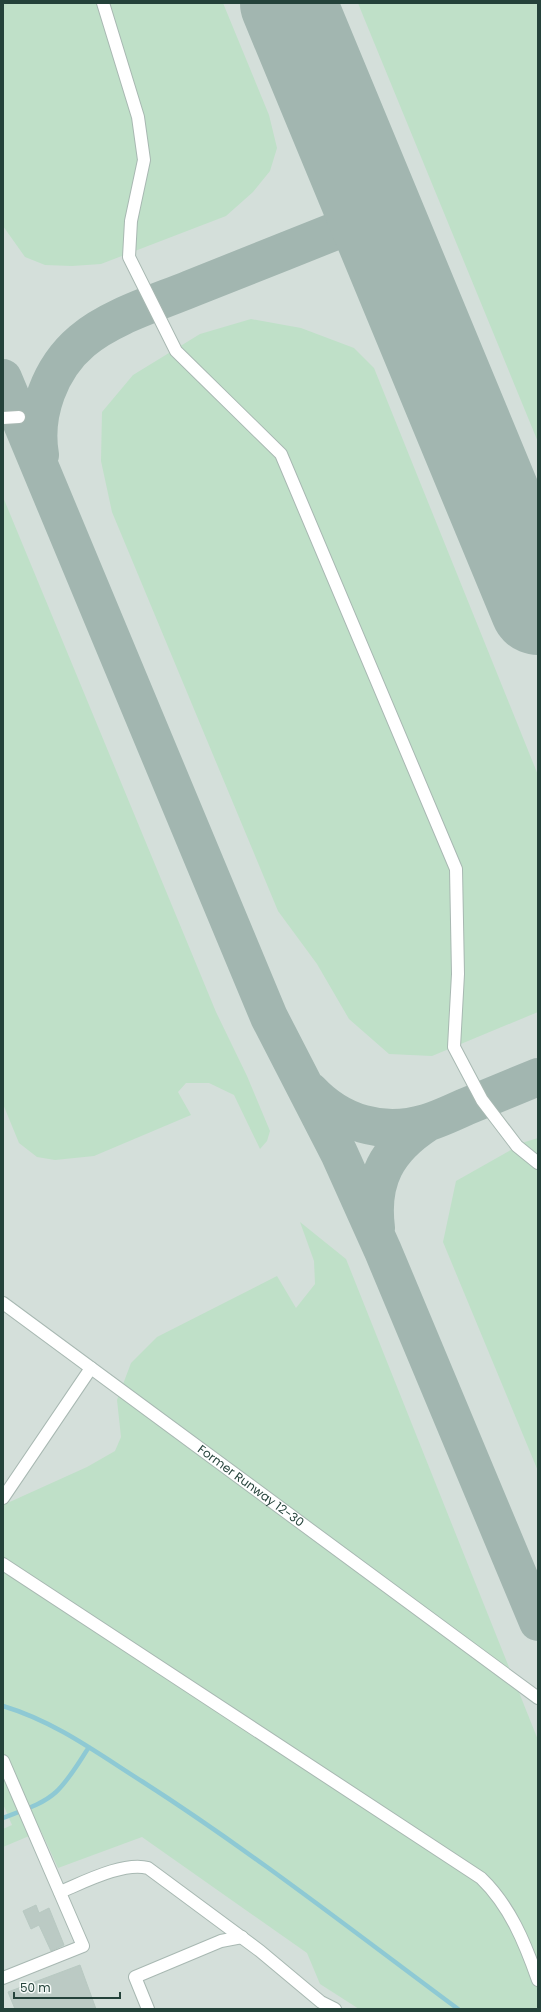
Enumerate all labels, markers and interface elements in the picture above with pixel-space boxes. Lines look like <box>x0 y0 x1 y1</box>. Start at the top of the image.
street label: Former Runway 12-30 <box>194 1441 308 1531</box>
scale bar <box>14 1974 120 2000</box>
text: 50 m <box>20 1979 51 1996</box>

